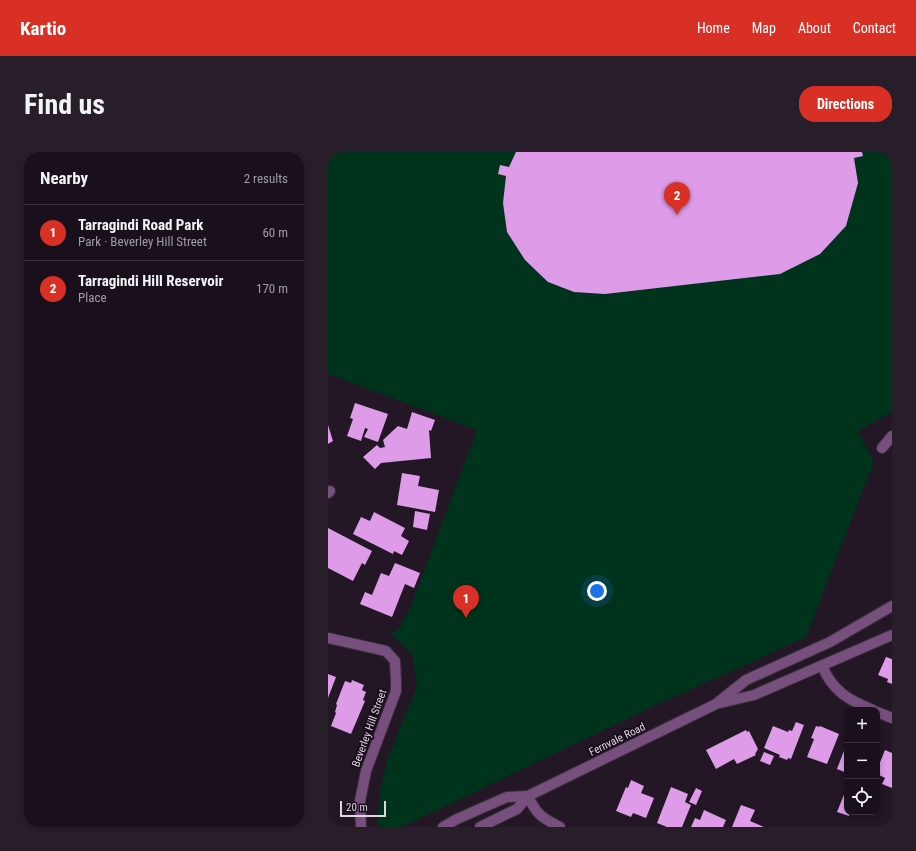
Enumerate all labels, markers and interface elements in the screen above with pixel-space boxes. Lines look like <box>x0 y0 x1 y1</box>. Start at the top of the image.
text: Kartio <box>20 17 66 40</box>
text: Home <box>697 20 730 36</box>
text: Map <box>752 20 776 36</box>
text: About <box>798 20 831 36</box>
text: Contact <box>853 20 896 36</box>
button: Directions <box>799 86 892 122</box>
text: Find us <box>24 88 105 121</box>
text: Nearby <box>40 168 88 188</box>
text: 2 results <box>244 171 288 186</box>
pin: 2 <box>664 182 690 215</box>
text: Tarragindi Road Park <box>78 216 204 234</box>
text: 1 <box>50 225 56 240</box>
text: 60 m <box>262 225 288 240</box>
text: Park · Beverley Hill Street <box>78 234 207 249</box>
text: Tarragindi Hill Reservoir <box>78 272 224 290</box>
text: 2 <box>50 281 56 296</box>
text: 170 m <box>256 281 288 296</box>
text: Place <box>78 290 107 305</box>
your location <box>587 581 607 601</box>
pin: 1 <box>453 585 479 618</box>
street label: Beverley Hill Street <box>349 688 390 769</box>
map controls <box>844 707 880 815</box>
button: + <box>844 707 880 743</box>
street label: Fernvale Road <box>587 720 648 759</box>
button: − <box>844 743 880 779</box>
button: locate <box>844 779 880 815</box>
scale bar <box>340 799 386 818</box>
text: 20 m <box>346 801 368 814</box>

